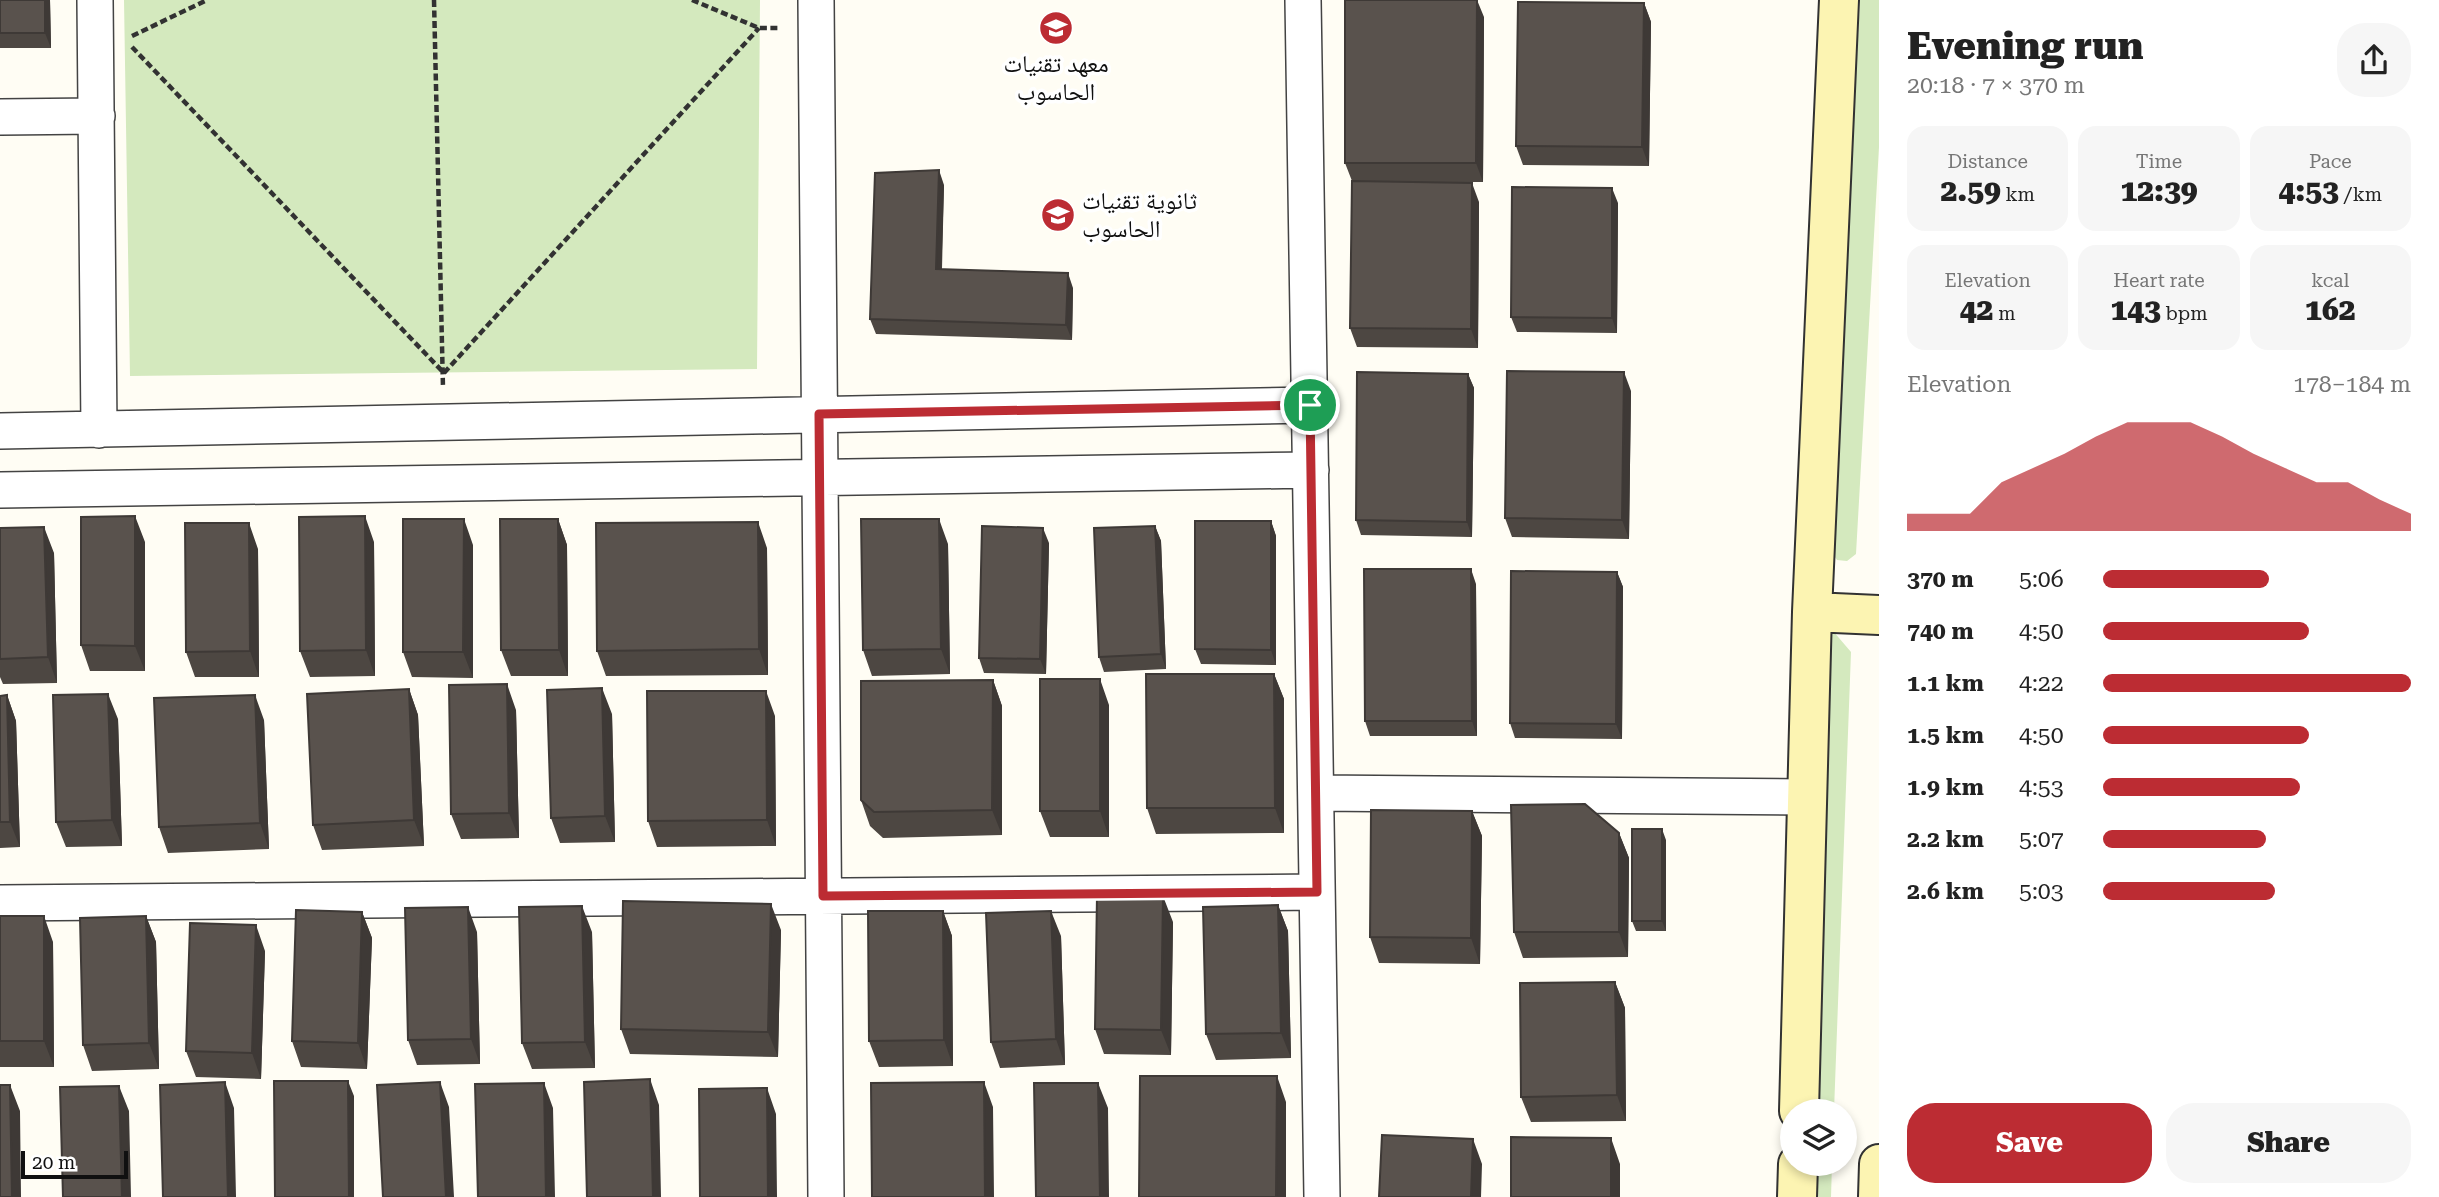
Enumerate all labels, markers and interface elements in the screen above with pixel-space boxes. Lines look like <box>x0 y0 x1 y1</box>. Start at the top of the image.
school or university icon: معهد تقنيات الحاسوب <box>1037 9 1075 47</box>
button: share <box>2337 23 2411 97</box>
text: Evening run <box>1907 24 2143 68</box>
place label: معهد تقنيات الحاسوب <box>1003 50 1109 106</box>
text: 20:18 · 7 × 370 m <box>1907 72 2085 99</box>
text: Distance <box>1947 150 2028 173</box>
text: Time <box>2136 150 2182 173</box>
text: Pace <box>2309 150 2352 173</box>
text: 2.59 <box>1940 173 2001 208</box>
text: 12:39 <box>2120 173 2198 208</box>
text: 4:53 <box>2279 173 2339 208</box>
text: km <box>2001 183 2035 206</box>
text: /km <box>2339 183 2382 206</box>
place label: ثانوية تقنيات الحاسوب <box>1082 187 1197 243</box>
school or university icon: ثانوية تقنيات الحاسوب <box>1039 196 1077 234</box>
text: Elevation <box>1945 269 2031 292</box>
text: Heart rate <box>2113 269 2205 292</box>
text: kcal <box>2311 269 2349 292</box>
text: 42 <box>1960 292 1993 327</box>
text: 143 <box>2110 292 2161 327</box>
text: 162 <box>2305 292 2356 327</box>
text: m <box>1993 302 2016 325</box>
text: bpm <box>2161 302 2208 325</box>
text: Elevation <box>1907 371 2011 398</box>
text: 178–184 m <box>2293 371 2411 398</box>
pin <box>1280 375 1340 435</box>
icon: arrive <box>1291 386 1329 424</box>
text: 370 m <box>1907 566 1974 593</box>
text: 5:06 <box>2019 566 2064 593</box>
text: 740 m <box>1907 618 1974 645</box>
text: 4:50 <box>2019 618 2064 645</box>
text: 1.1 km <box>1907 670 1984 697</box>
text: 4:22 <box>2019 670 2064 697</box>
text: 1.5 km <box>1907 722 1984 749</box>
text: 4:50 <box>2019 722 2064 749</box>
text: 1.9 km <box>1907 774 1984 801</box>
text: 4:53 <box>2019 774 2064 801</box>
text: 2.2 km <box>1907 826 1984 853</box>
text: 5:07 <box>2019 826 2064 853</box>
text: 2.6 km <box>1907 878 1984 905</box>
text: 5:03 <box>2019 878 2064 905</box>
map controls <box>1780 1099 1857 1176</box>
button: layers <box>1780 1099 1857 1176</box>
button: Save <box>1907 1103 2152 1183</box>
button: Share <box>2166 1103 2411 1183</box>
scale bar <box>21 1148 128 1180</box>
text: 20 m <box>32 1151 75 1174</box>

